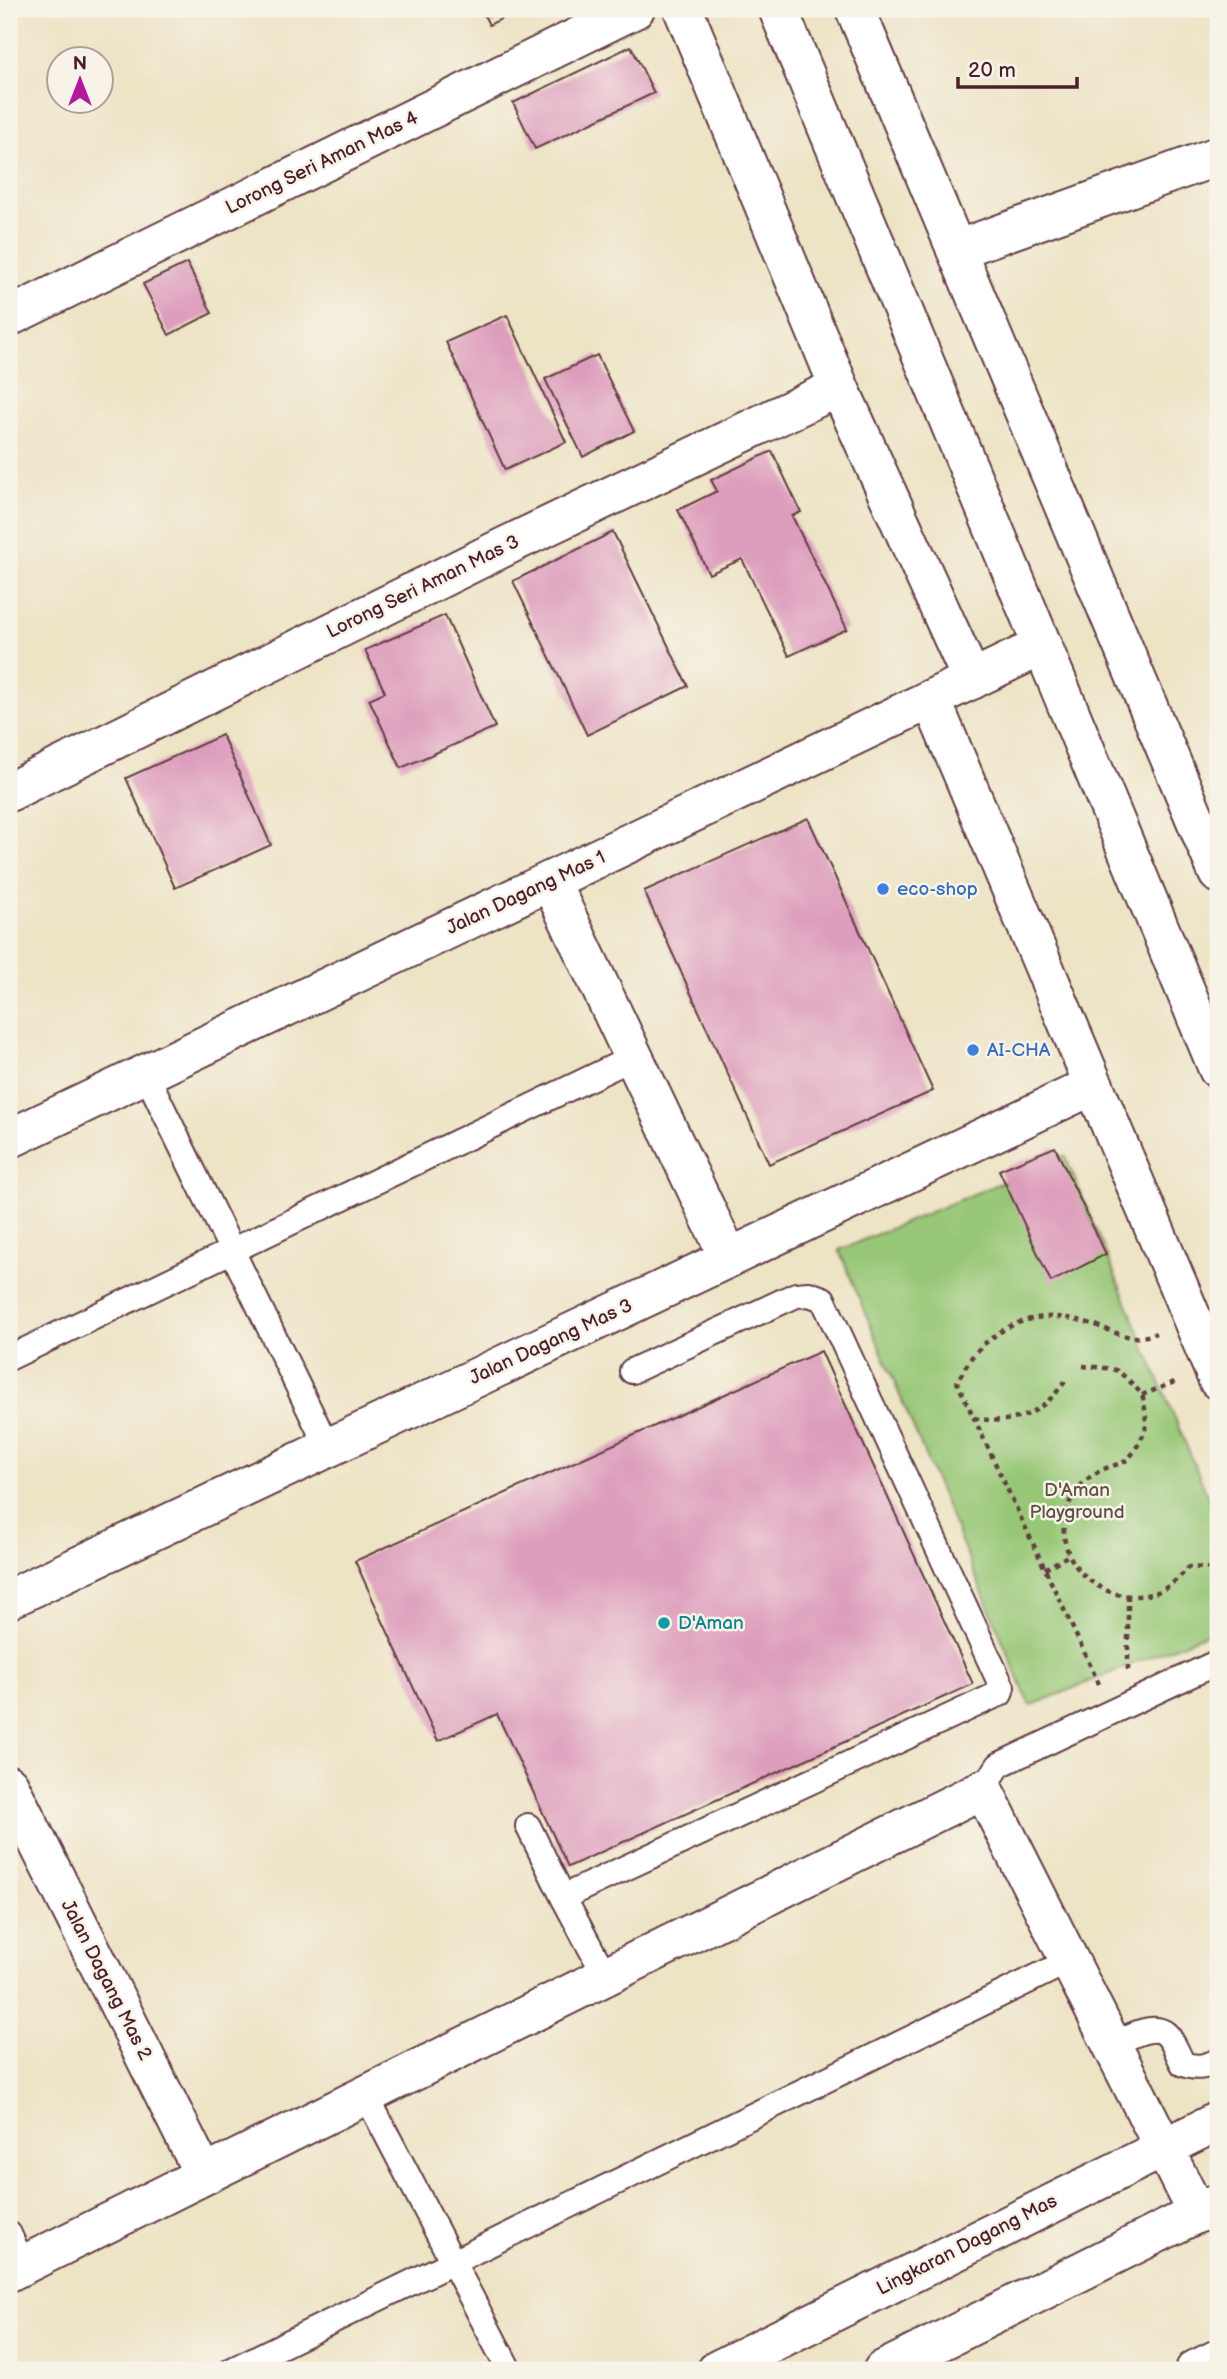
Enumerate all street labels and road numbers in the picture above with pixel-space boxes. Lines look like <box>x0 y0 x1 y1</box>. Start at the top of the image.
street label: Lorong Seri Aman Mas 4 <box>222 106 422 220</box>
street label: Lorong Seri Aman Mas 3 <box>323 530 523 644</box>
street label: Jalan Dagang Mas 1 <box>443 846 609 940</box>
street label: Jalan Dagang Mas 3 <box>466 1294 636 1390</box>
street label: Jalan Dagang Mas 2 <box>56 1896 157 2065</box>
street label: Lingkaran Dagang Mas <box>873 2190 1061 2300</box>

